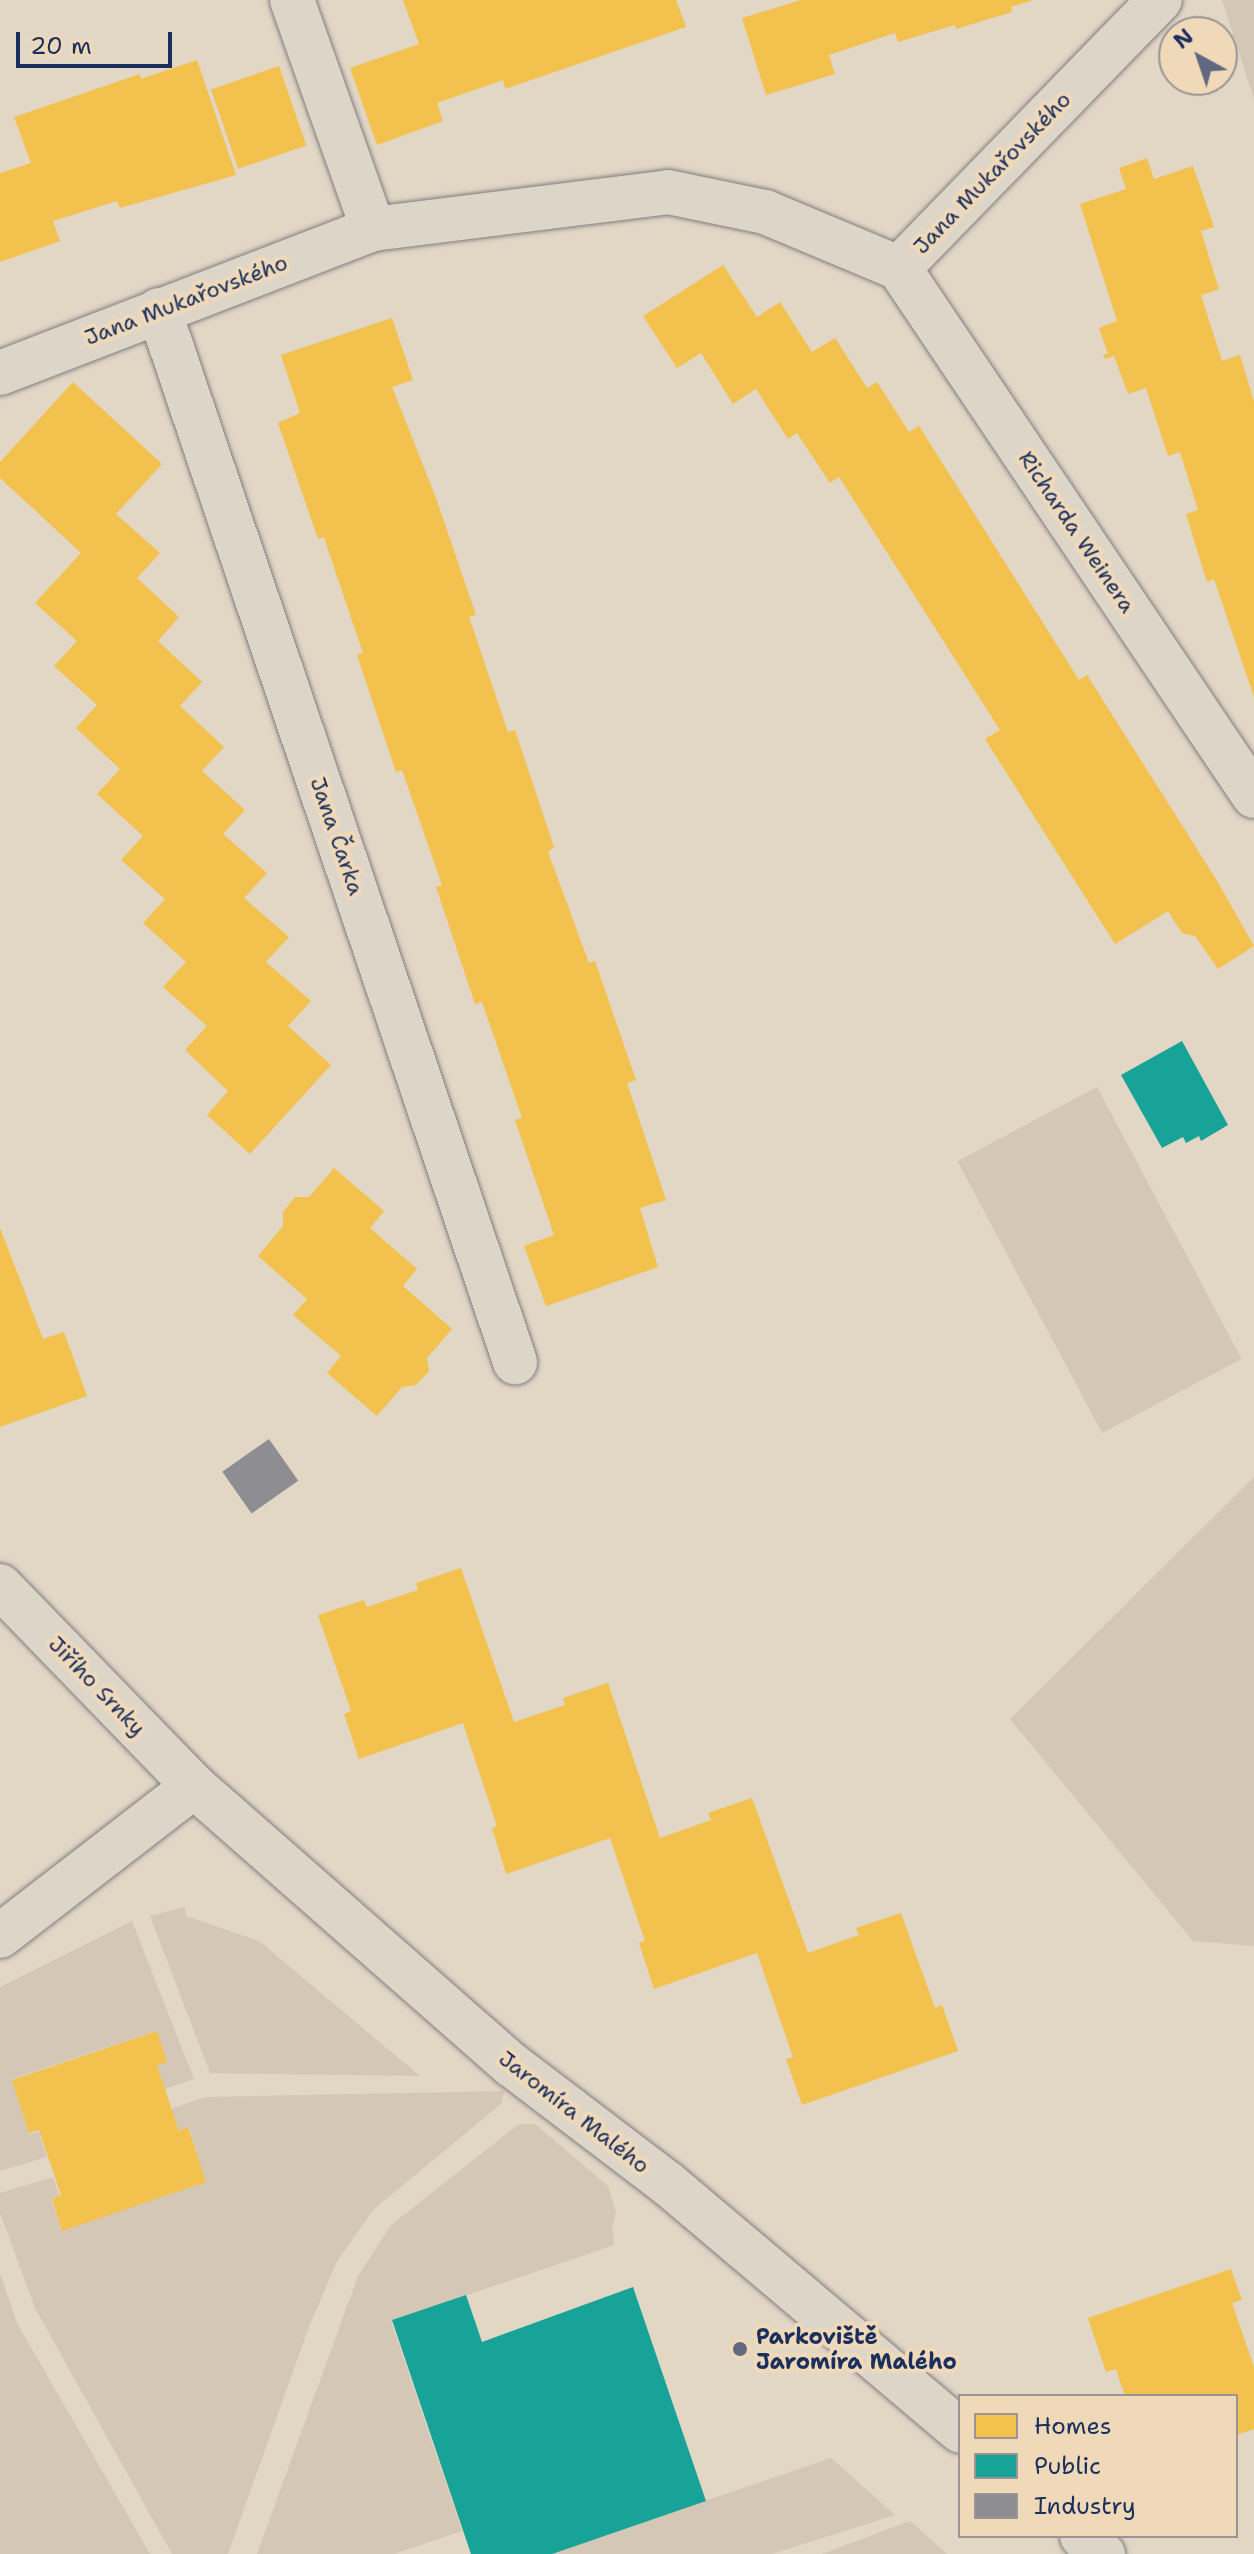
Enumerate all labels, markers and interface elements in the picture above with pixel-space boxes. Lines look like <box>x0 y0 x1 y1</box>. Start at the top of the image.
scale bar <box>20 16 176 66</box>
north arrow <box>1158 16 1238 96</box>
text: N <box>1168 22 1200 55</box>
text: 20 m <box>30 30 92 62</box>
street label: Jana Mukařovského <box>908 86 1076 260</box>
street label: Jana Mukařovského <box>81 249 291 351</box>
street label: Richarda Weinera <box>1013 446 1141 618</box>
street label: Jana Čarka <box>304 774 370 898</box>
street label: Jiřího Srnky <box>43 1631 151 1741</box>
street label: Jaromíra Malého <box>493 2045 655 2179</box>
place label: Parkoviště Jaromíra Malého <box>756 2323 957 2374</box>
marker: Parkoviště Jaromíra Malého <box>731 2340 749 2358</box>
legend <box>958 2394 1238 2538</box>
text: Homes <box>1034 2410 1112 2442</box>
text: Public <box>1034 2450 1101 2482</box>
text: Industry <box>1034 2490 1136 2522</box>

